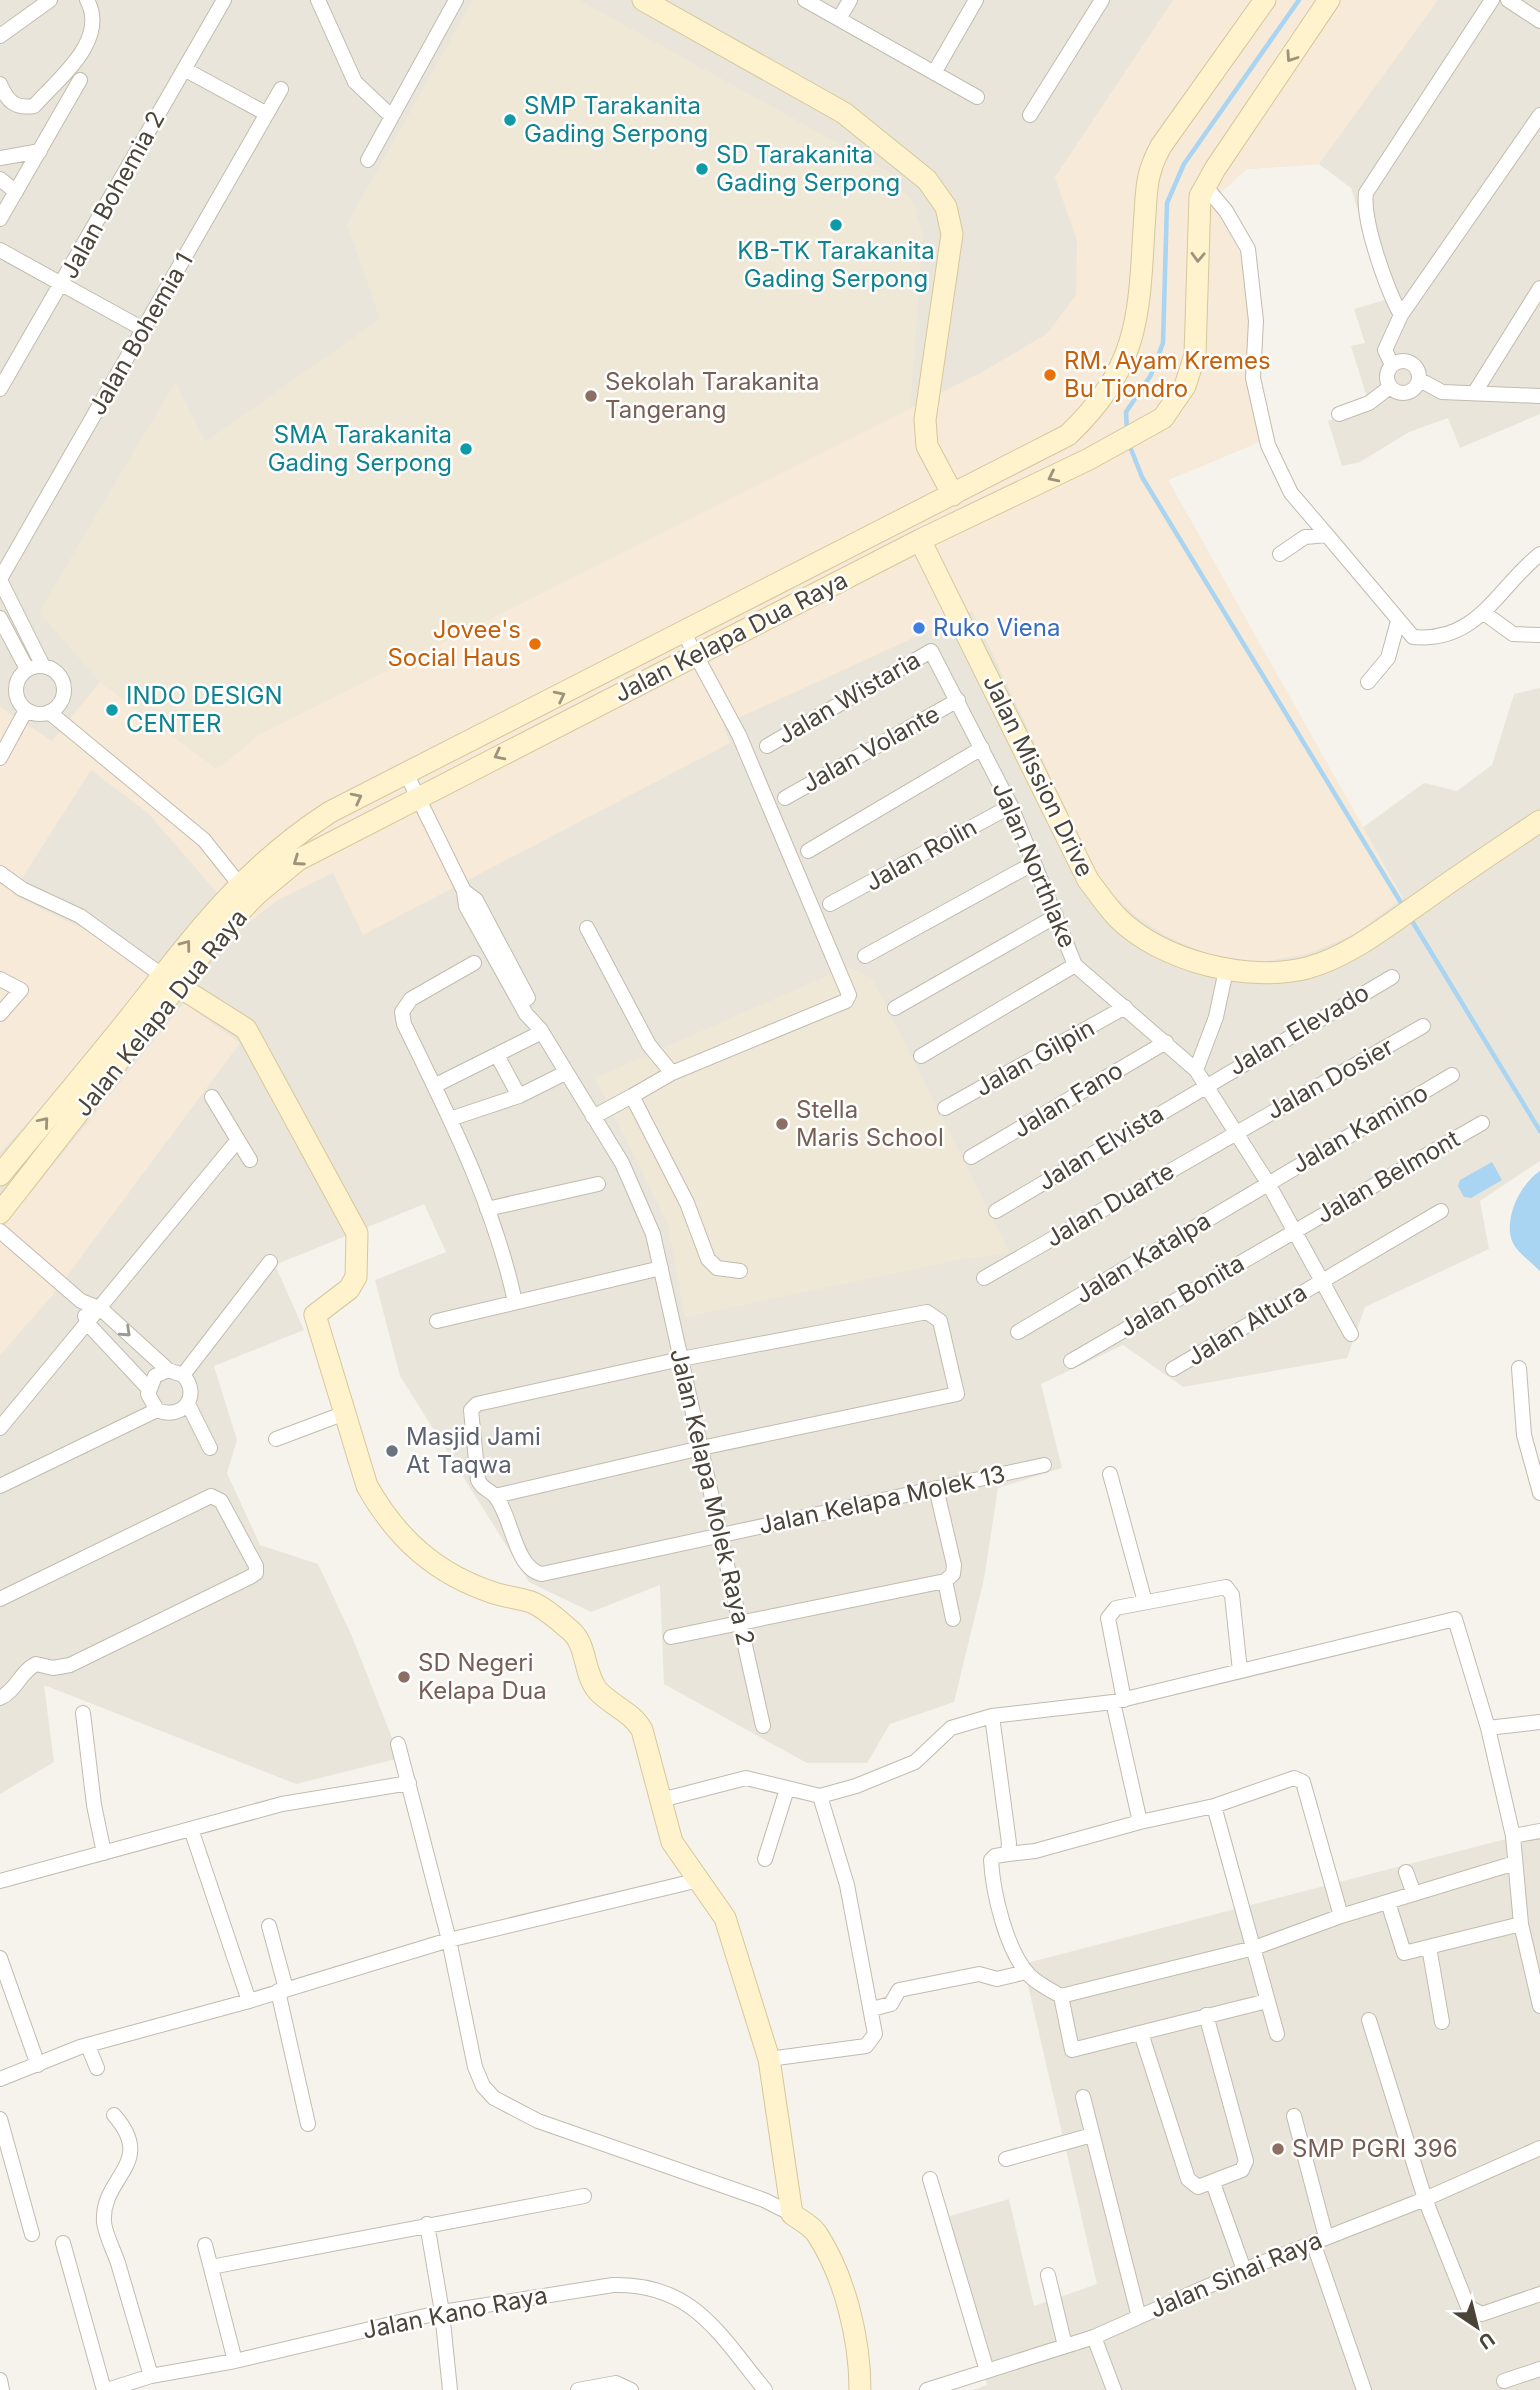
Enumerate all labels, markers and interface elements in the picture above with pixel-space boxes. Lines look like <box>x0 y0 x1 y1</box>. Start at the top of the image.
one-way arrow <box>1286 49 1299 62</box>
place label: SMP Tarakanita Gading Serpong <box>524 91 708 148</box>
street label: Jalan Bohemia 2 <box>54 106 171 284</box>
marker: SMP Tarakanita Gading Serpong <box>502 112 518 128</box>
place label: SD Tarakanita Gading Serpong <box>716 140 900 197</box>
marker: SD Tarakanita Gading Serpong <box>694 161 710 177</box>
marker: KB-TK Tarakanita Gading Serpong <box>828 217 844 233</box>
place label: KB-TK Tarakanita Gading Serpong <box>737 236 935 293</box>
street label: Jalan Bohemia 1 <box>82 247 199 420</box>
one-way arrow <box>1190 252 1206 263</box>
place label: RM. Ayam Kremes Bu Tjondro <box>1064 346 1271 403</box>
place label: Sekolah Tarakanita Tangerang <box>605 367 819 424</box>
marker: RM. Ayam Kremes Bu Tjondro <box>1042 367 1058 383</box>
marker: Sekolah Tarakanita Tangerang <box>583 388 599 404</box>
place label: SMA Tarakanita Gading Serpong <box>268 420 452 477</box>
marker: SMA Tarakanita Gading Serpong <box>458 441 474 457</box>
one-way arrow <box>1047 469 1060 483</box>
street label: Jalan Kelapa Dua Raya <box>609 565 852 708</box>
place label: Ruko Viena <box>933 613 1060 642</box>
place label: Jovee's Social Haus <box>387 615 521 672</box>
marker: Ruko Viena <box>911 620 927 636</box>
marker: Jovee's Social Haus <box>527 636 543 652</box>
street label: Jalan Wistaria <box>772 645 925 750</box>
street label: Jalan Mission Drive <box>977 670 1100 881</box>
place label: INDO DESIGN CENTER <box>126 681 283 738</box>
one-way arrow <box>553 691 565 705</box>
street label: Jalan Volante <box>797 699 944 798</box>
marker: INDO DESIGN CENTER <box>104 702 120 718</box>
one-way arrow <box>494 747 506 761</box>
street label: Jalan Northlake <box>986 778 1082 952</box>
one-way arrow <box>350 793 362 807</box>
street label: Jalan Rolin <box>860 812 981 897</box>
one-way arrow <box>293 853 306 865</box>
street label: Jalan Kelapa Dua Raya <box>68 903 253 1122</box>
one-way arrow <box>178 940 190 952</box>
street label: Jalan Elevado <box>1223 978 1374 1081</box>
street label: Jalan Gilpin <box>970 1013 1099 1102</box>
street label: Jalan Dosier <box>1261 1032 1398 1125</box>
street label: Jalan Fano <box>1008 1055 1128 1144</box>
street label: Jalan Kamino <box>1287 1078 1433 1179</box>
place label: Stella Maris School <box>796 1095 944 1152</box>
street label: Jalan Elvista <box>1033 1099 1169 1196</box>
marker: Stella Maris School <box>774 1116 790 1132</box>
one-way arrow <box>35 1117 48 1130</box>
street label: Jalan Belmont <box>1311 1124 1465 1229</box>
street label: Jalan Duarte <box>1040 1156 1179 1253</box>
street label: Jalan Katalpa <box>1070 1206 1216 1309</box>
street label: Jalan Bonita <box>1114 1248 1249 1343</box>
street label: Jalan Altura <box>1182 1277 1312 1372</box>
one-way arrow <box>118 1324 131 1337</box>
street label: Jalan Kelapa Molek Raya 2 <box>664 1346 761 1648</box>
place label: Masjid Jami At Taqwa <box>406 1422 541 1479</box>
marker: Masjid Jami At Taqwa <box>384 1443 400 1459</box>
street label: Jalan Kelapa Molek 13 <box>756 1459 1008 1540</box>
place label: SD Negeri Kelapa Dua <box>418 1648 547 1705</box>
marker: SD Negeri Kelapa Dua <box>396 1669 412 1685</box>
place label: SMP PGRI 396 <box>1292 2134 1458 2163</box>
marker: SMP PGRI 396 <box>1270 2141 1286 2157</box>
street label: Jalan Sinai Raya <box>1145 2225 1326 2324</box>
street label: Jalan Kano Raya <box>360 2280 550 2345</box>
north arrow <box>1442 2292 1512 2362</box>
text: U <box>1474 2327 1499 2354</box>

